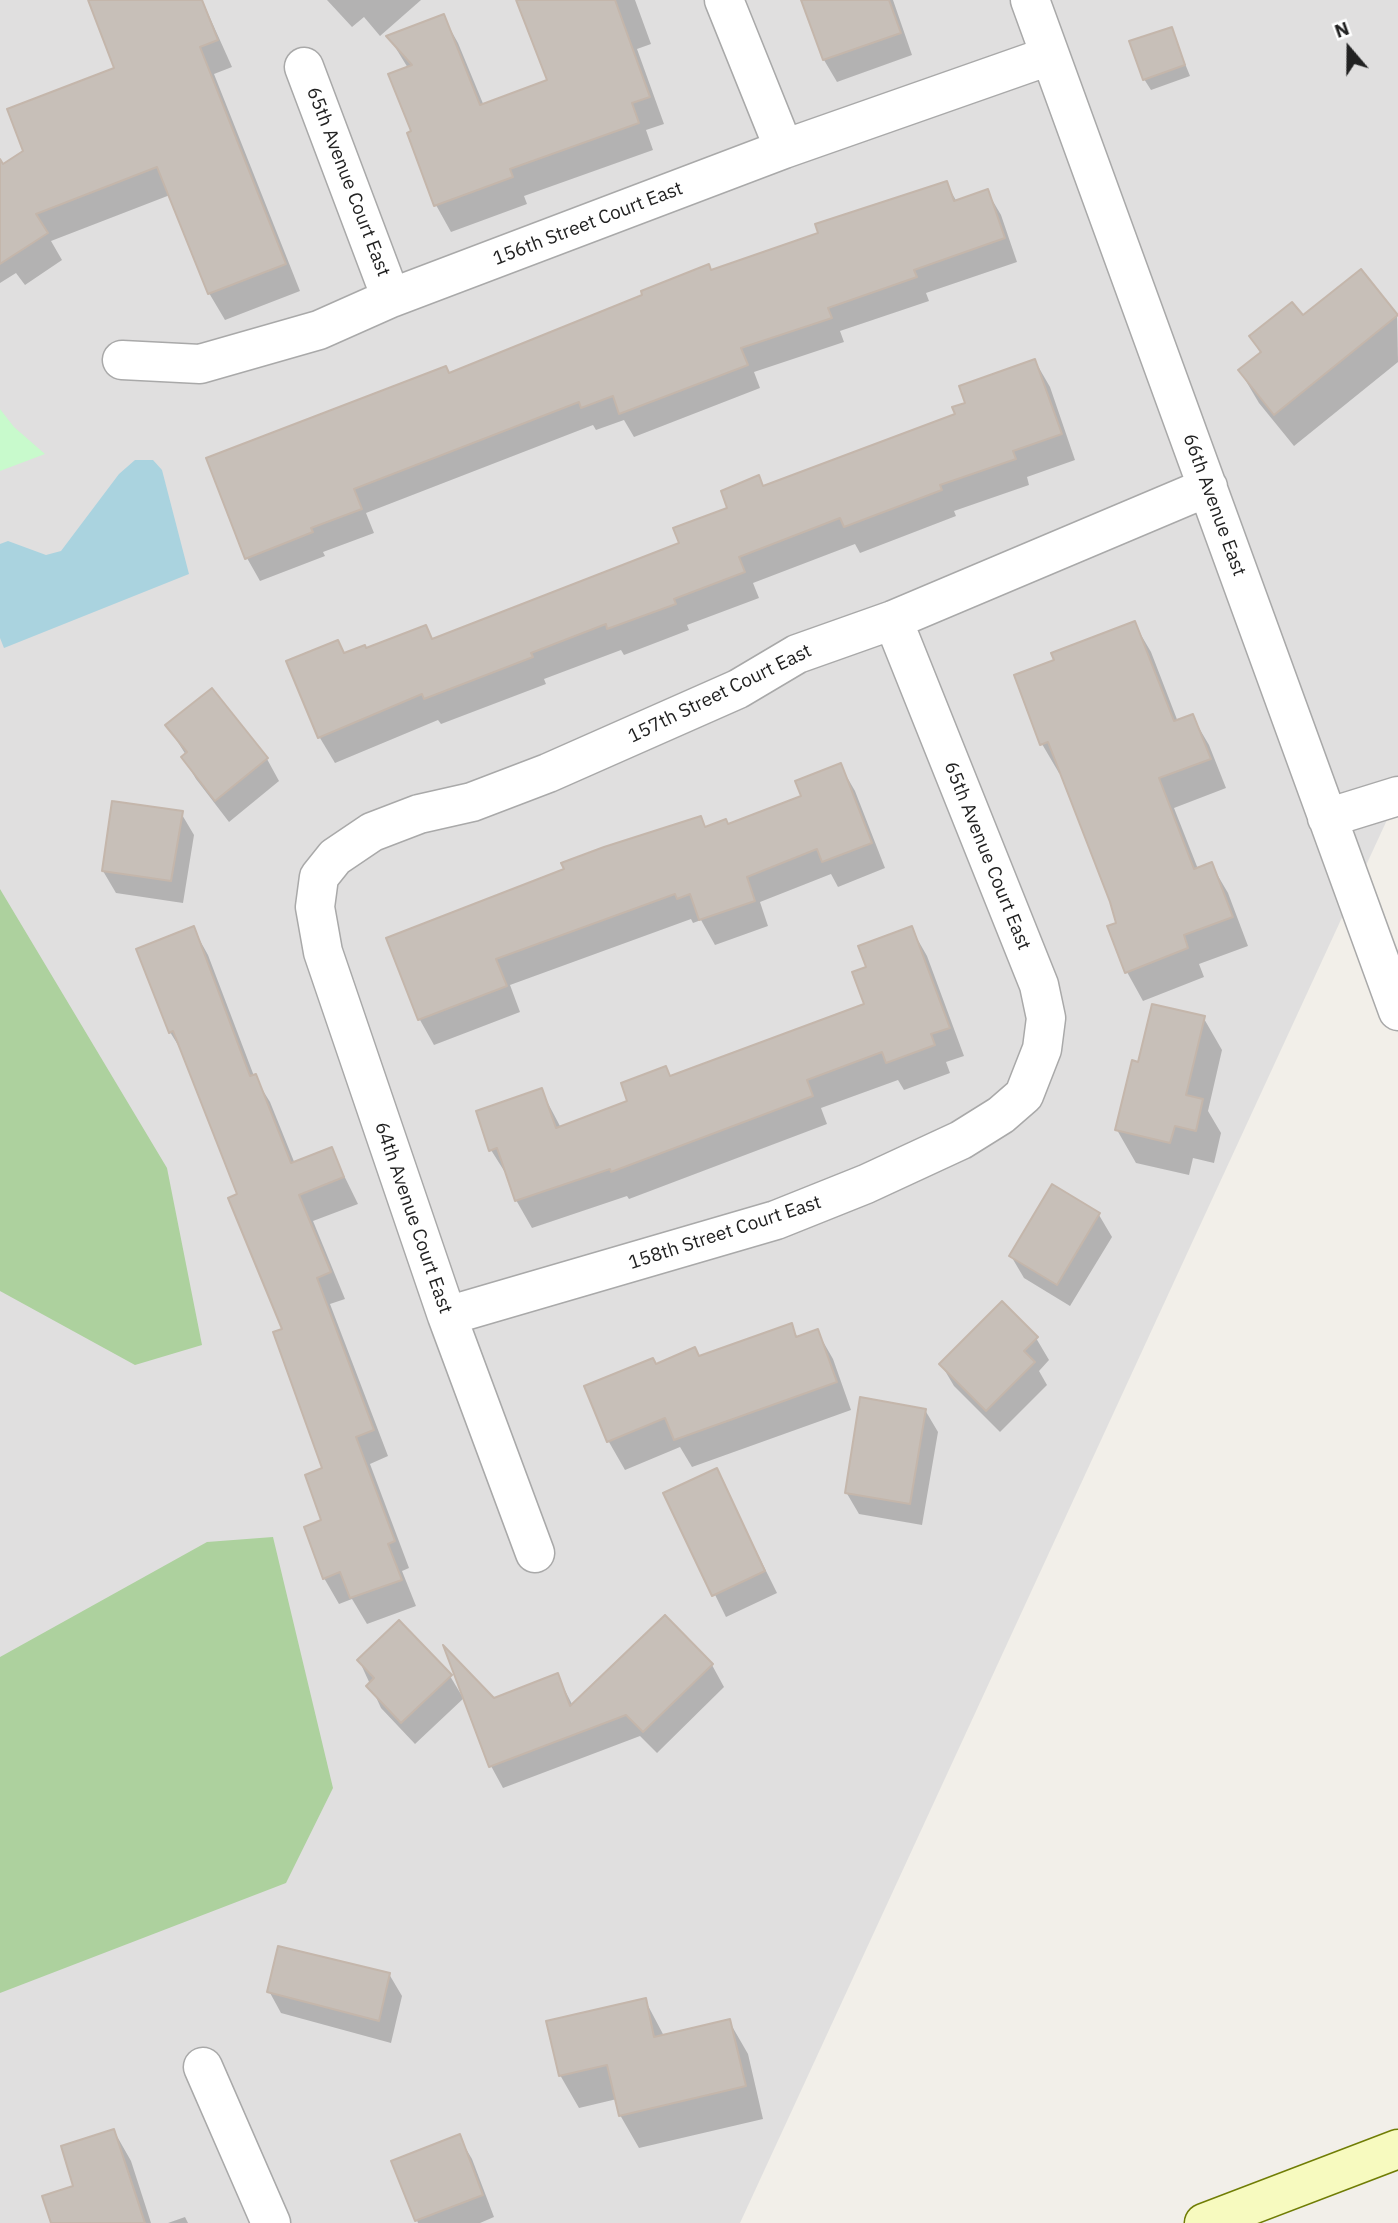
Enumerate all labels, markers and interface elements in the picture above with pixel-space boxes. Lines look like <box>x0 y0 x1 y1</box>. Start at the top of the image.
north arrow <box>1314 14 1384 84</box>
text: N <box>1331 16 1352 43</box>
street label: 65th Avenue Court East <box>301 84 395 280</box>
street label: 156th Street Court East <box>490 177 686 271</box>
street label: 66th Avenue East <box>1178 431 1250 579</box>
street label: 157th Street Court East <box>625 640 815 748</box>
street label: 65th Avenue Court East <box>939 758 1035 954</box>
street label: 64th Avenue Court East <box>369 1119 457 1317</box>
street label: 158th Street Court East <box>626 1191 824 1275</box>

